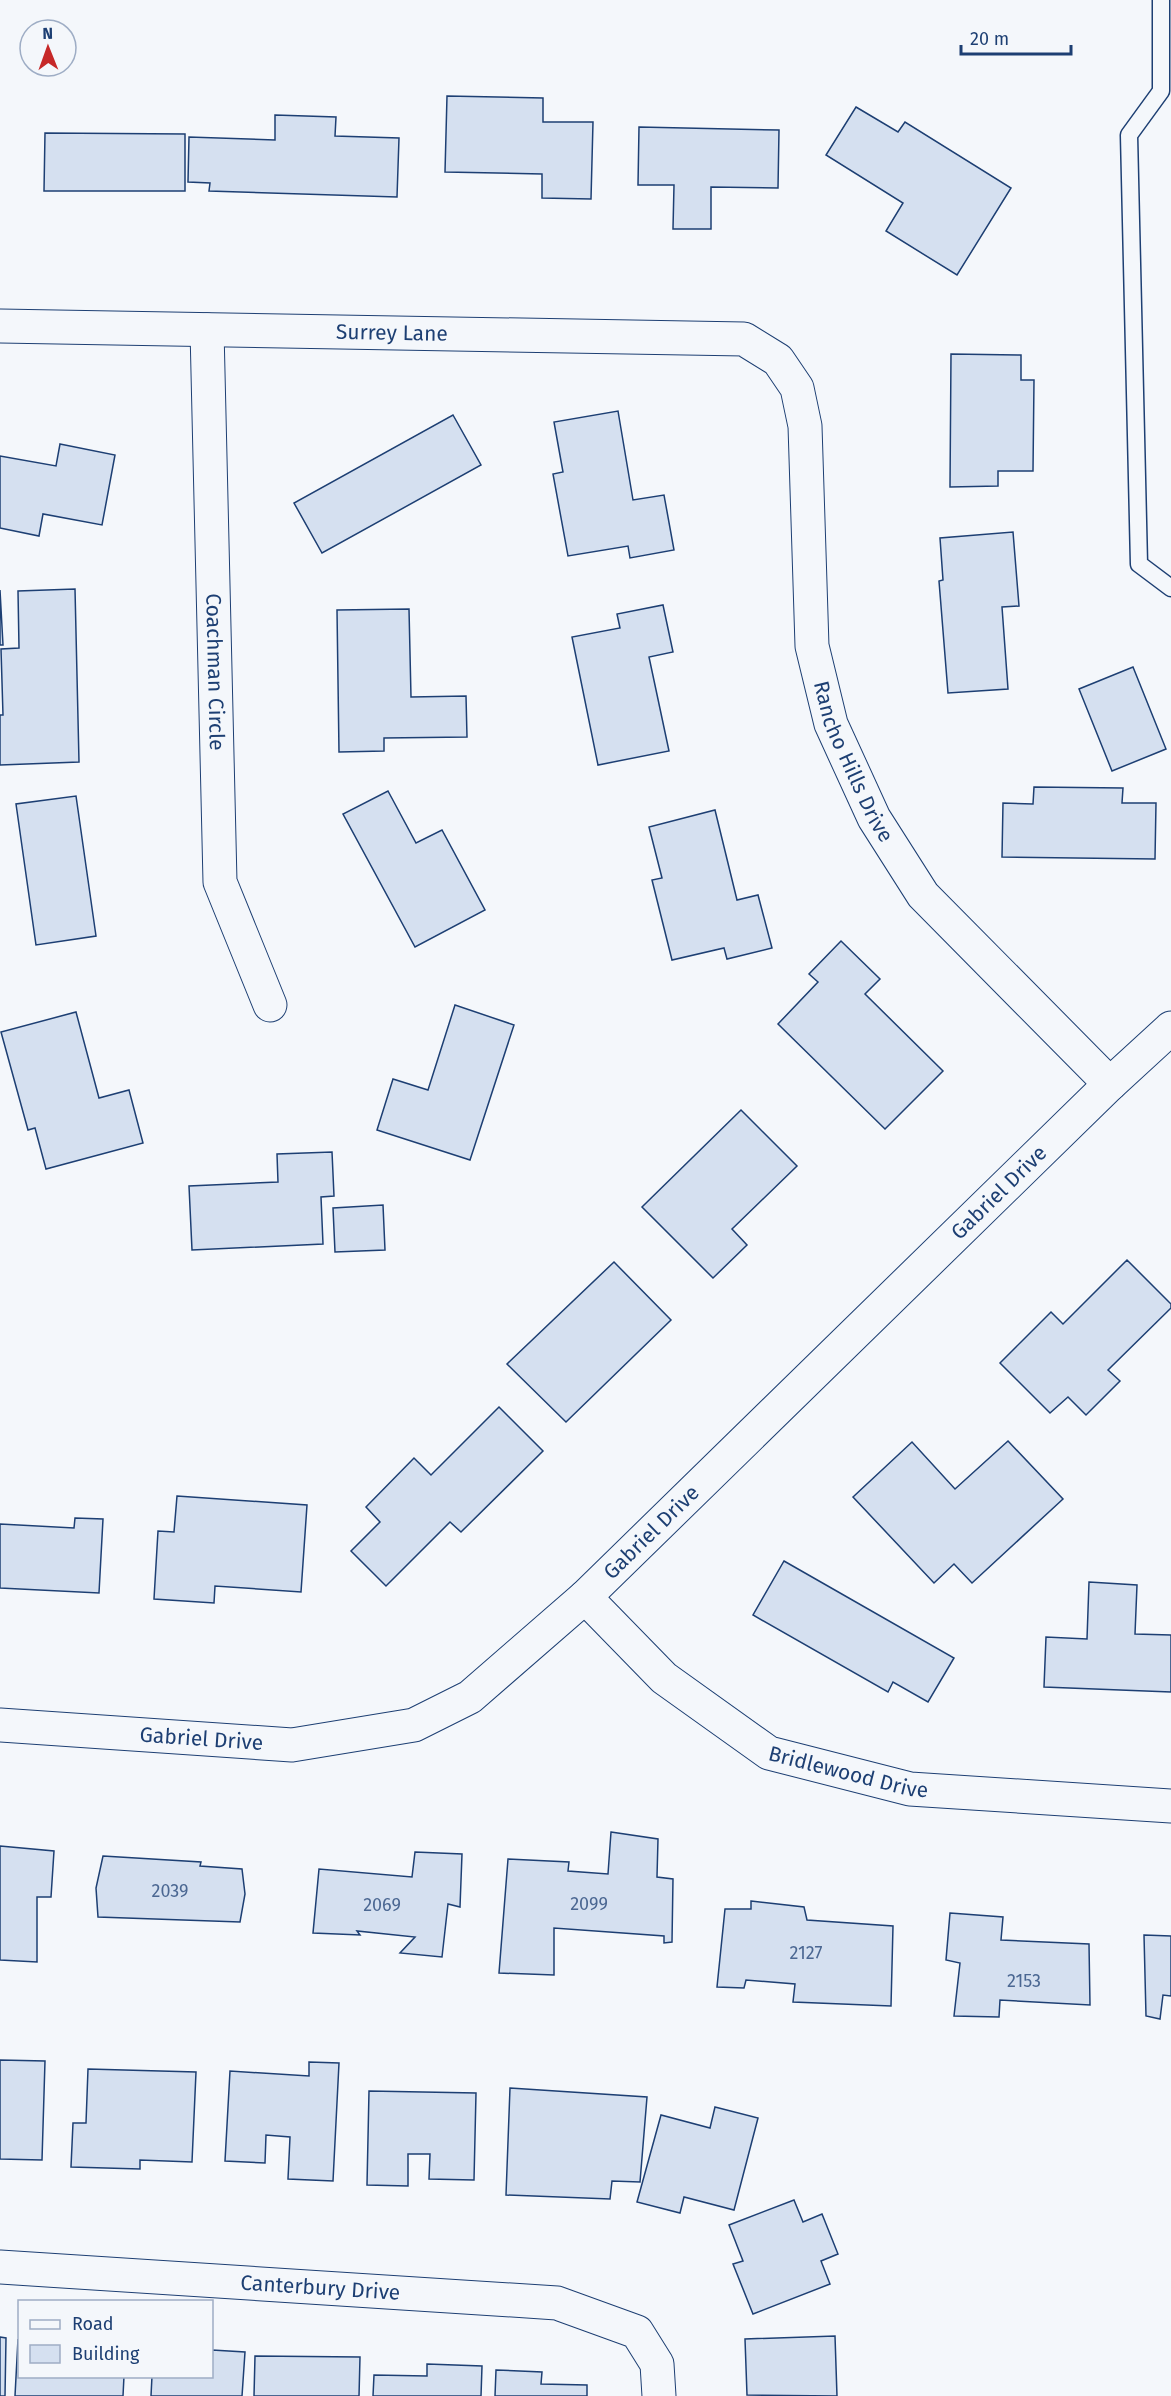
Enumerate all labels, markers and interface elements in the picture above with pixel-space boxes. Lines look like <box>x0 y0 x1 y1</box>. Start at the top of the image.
north arrow <box>18 18 78 78</box>
scale bar <box>961 18 1070 56</box>
text: N <box>42 24 53 43</box>
text: 20 m <box>970 28 1009 50</box>
street label: Surrey Lane <box>336 319 448 347</box>
street label: Coachman Circle <box>200 593 230 751</box>
street label: Rancho Hills Drive <box>808 678 899 847</box>
street label: Gabriel Drive <box>946 1140 1052 1245</box>
street label: Gabriel Drive <box>598 1480 705 1585</box>
street label: Gabriel Drive <box>139 1722 264 1756</box>
street label: Bridlewood Drive <box>766 1740 929 1803</box>
house number: 2039 <box>152 1880 189 1902</box>
house number: 2099 <box>570 1893 608 1915</box>
house number: 2069 <box>363 1894 401 1916</box>
house number: 2127 <box>790 1942 822 1964</box>
house number: 2153 <box>1007 1970 1041 1992</box>
street label: Canterbury Drive <box>240 2270 401 2306</box>
legend <box>18 2300 213 2378</box>
text: Road <box>72 2313 114 2335</box>
text: Building <box>72 2343 140 2365</box>

